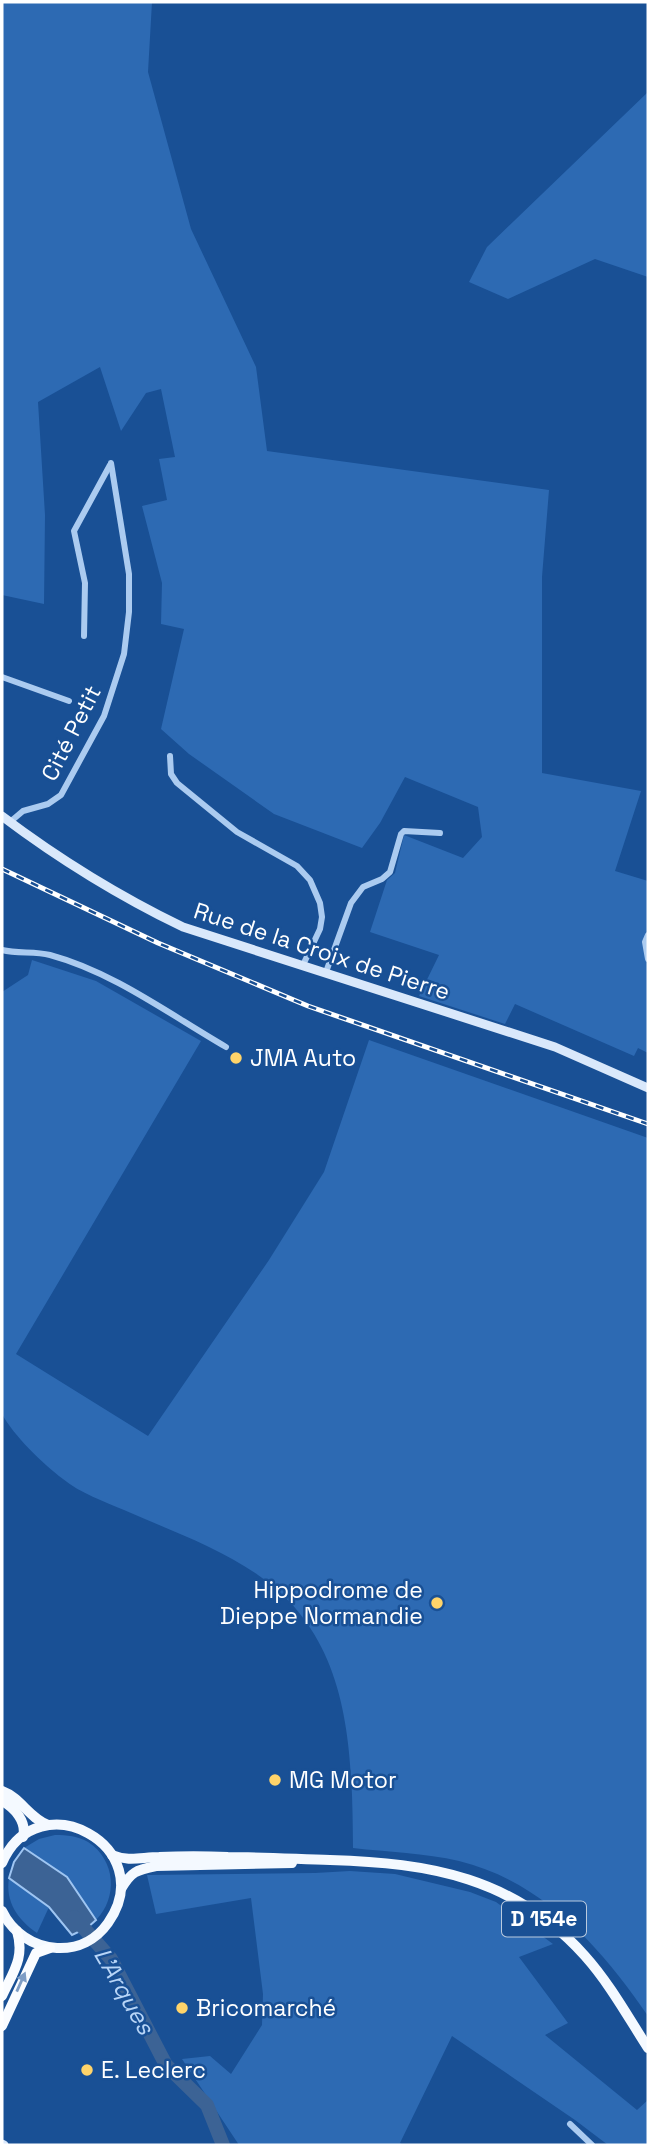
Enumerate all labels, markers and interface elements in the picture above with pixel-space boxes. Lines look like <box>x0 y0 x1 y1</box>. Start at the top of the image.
street label: Cité Petit <box>34 680 108 786</box>
street label: Rue de la Croix de Pierre <box>190 895 454 1007</box>
place label: JMA Auto <box>250 1043 356 1073</box>
marker: JMA Auto <box>228 1050 244 1066</box>
place label: Hippodrome de Dieppe Normandie <box>220 1575 423 1631</box>
marker: Hippodrome de Dieppe Normandie <box>429 1595 445 1611</box>
place label: MG Motor <box>289 1765 397 1795</box>
marker: MG Motor <box>267 1772 283 1788</box>
road number: D 154e <box>502 1902 586 1937</box>
water label: L'Arques <box>87 1942 162 2041</box>
one-way arrow <box>15 1972 27 1992</box>
place label: Bricomarché <box>196 1993 336 2023</box>
marker: Bricomarché <box>174 2000 190 2016</box>
place label: E. Leclerc <box>101 2055 206 2085</box>
marker: E. Leclerc <box>79 2062 95 2078</box>

